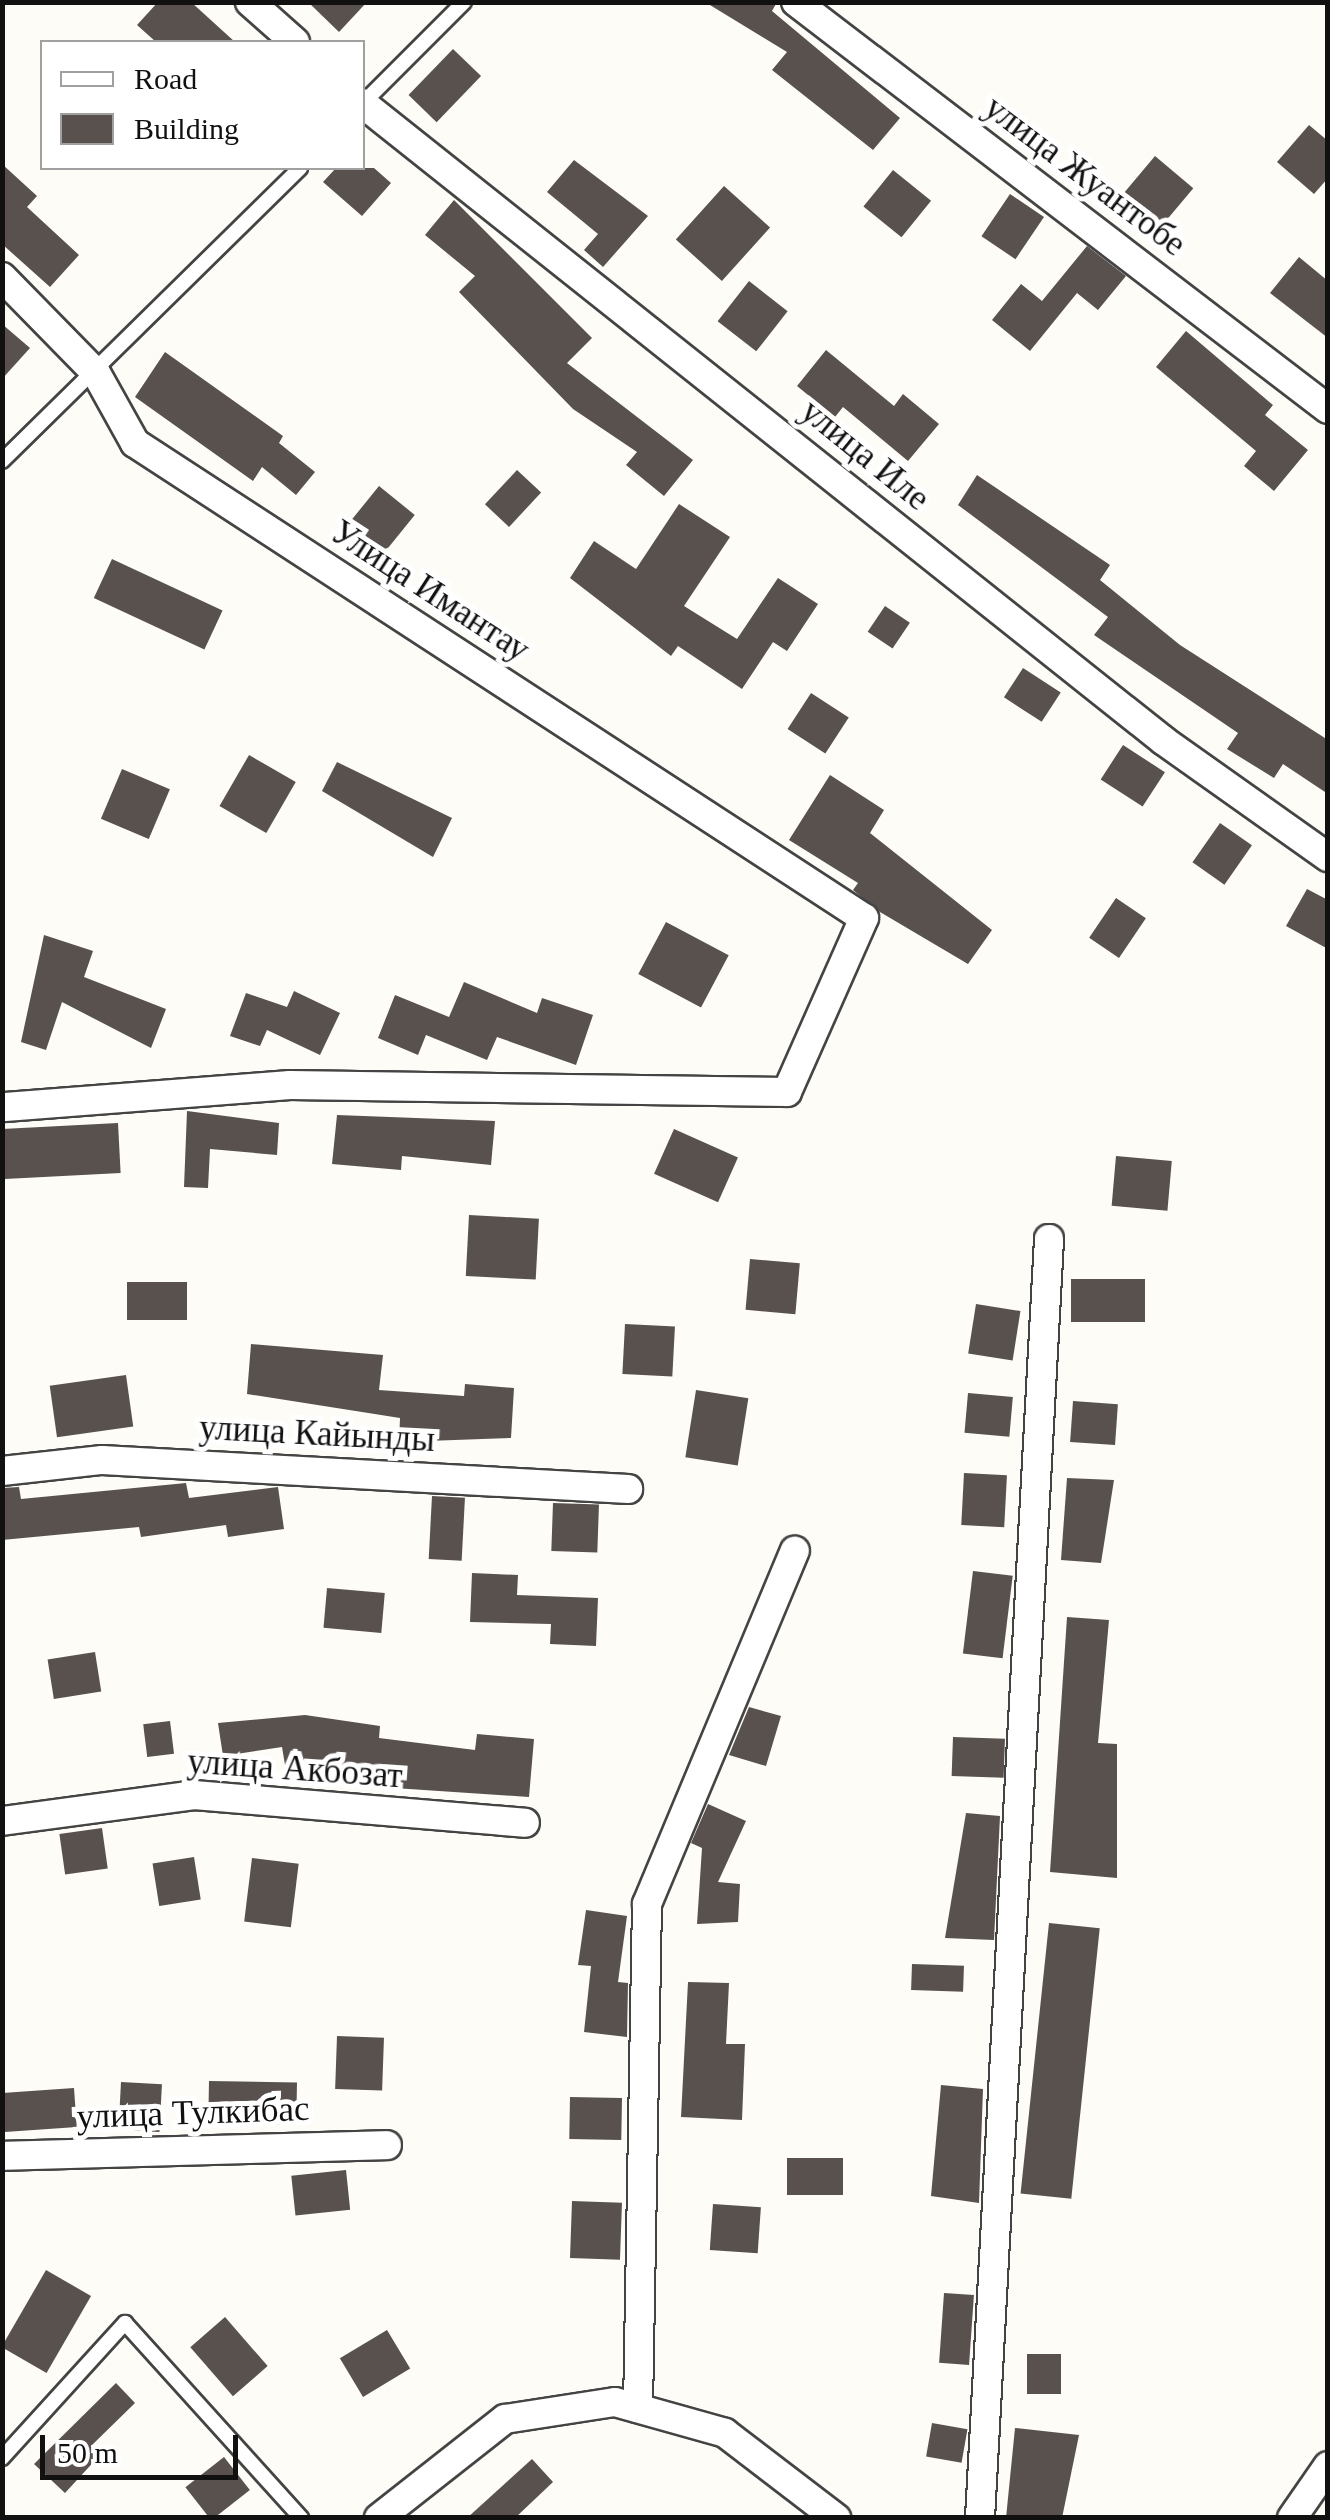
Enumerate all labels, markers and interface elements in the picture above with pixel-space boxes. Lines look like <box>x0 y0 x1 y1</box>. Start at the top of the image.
legend <box>40 40 365 170</box>
text: Road <box>134 62 197 95</box>
street label: улица Жуантобе <box>976 87 1194 265</box>
text: Building <box>134 112 239 145</box>
street label: улица Иле <box>792 390 938 520</box>
street label: Улица Имантау <box>323 511 537 671</box>
street label: улица Кайынды <box>198 1407 436 1461</box>
street label: улица Акбозат <box>186 1741 404 1797</box>
street label: улица Тулкибас <box>76 2088 310 2138</box>
scale bar <box>45 2415 242 2477</box>
text: 50 m <box>57 2436 118 2469</box>

